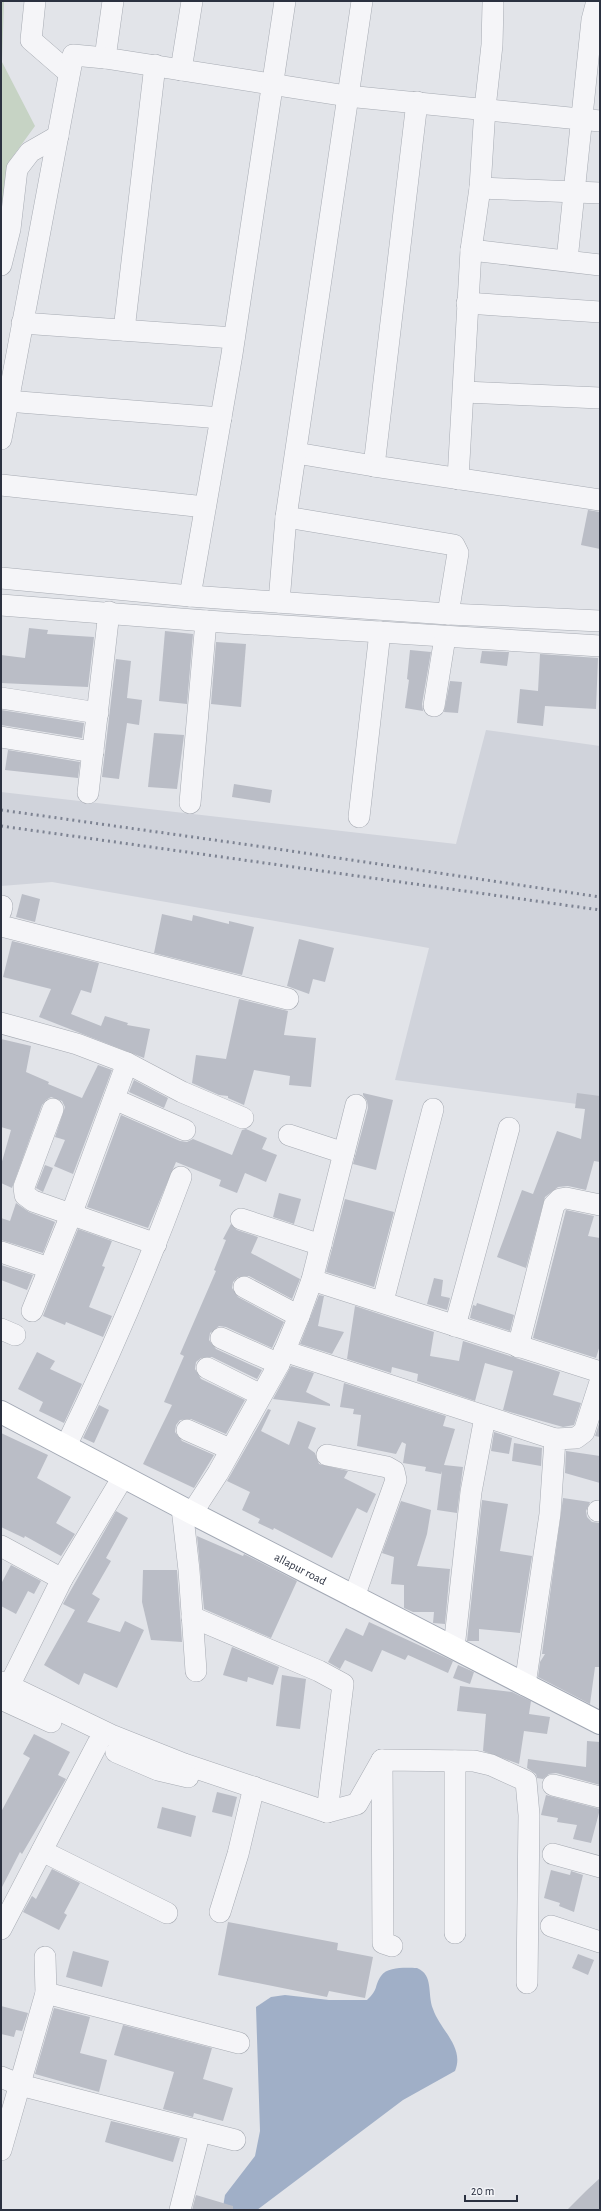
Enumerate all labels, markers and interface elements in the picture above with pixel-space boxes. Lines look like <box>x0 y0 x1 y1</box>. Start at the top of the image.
street label: allapur road <box>273 1551 328 1587</box>
scale bar <box>465 2177 517 2203</box>
text: 20 m <box>471 2185 494 2197</box>

